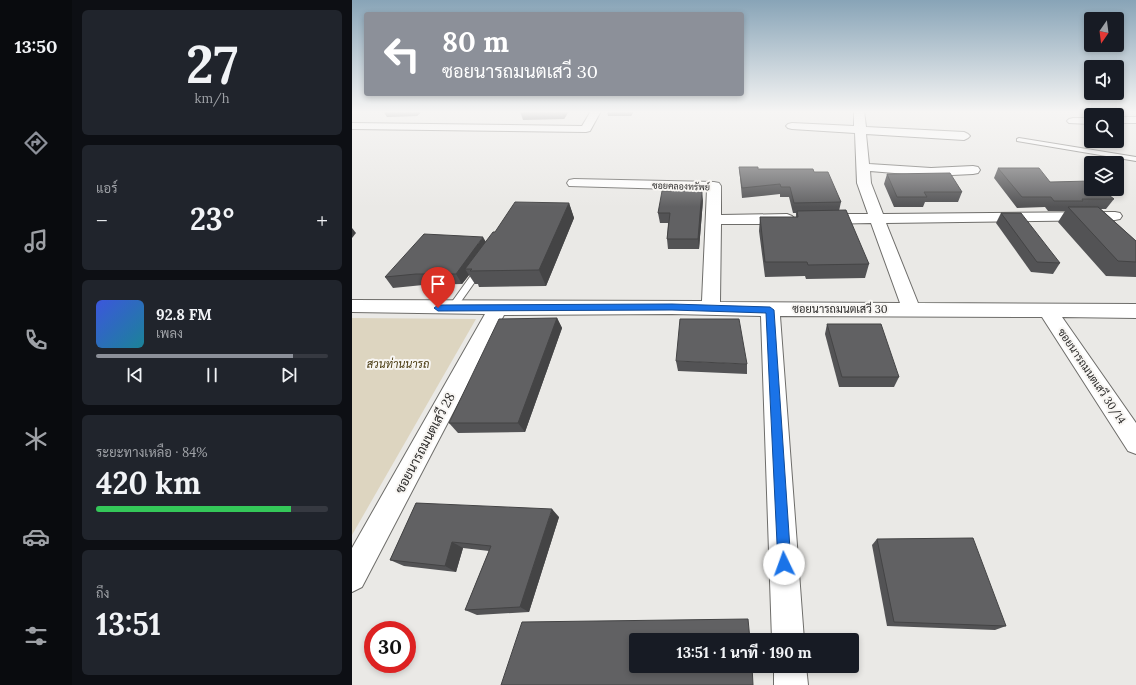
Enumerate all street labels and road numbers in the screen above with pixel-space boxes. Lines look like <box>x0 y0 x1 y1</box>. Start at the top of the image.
street label: ซอยคลองทรัพย์ <box>652 179 710 193</box>
street label: ซอยนารถมนตเสวี 30 <box>792 301 888 316</box>
street label: ซอยนารถมนตเสวี 30/14 <box>1054 325 1130 427</box>
street label: ซอยนารถมนตเสวี 28 <box>390 389 459 496</box>

